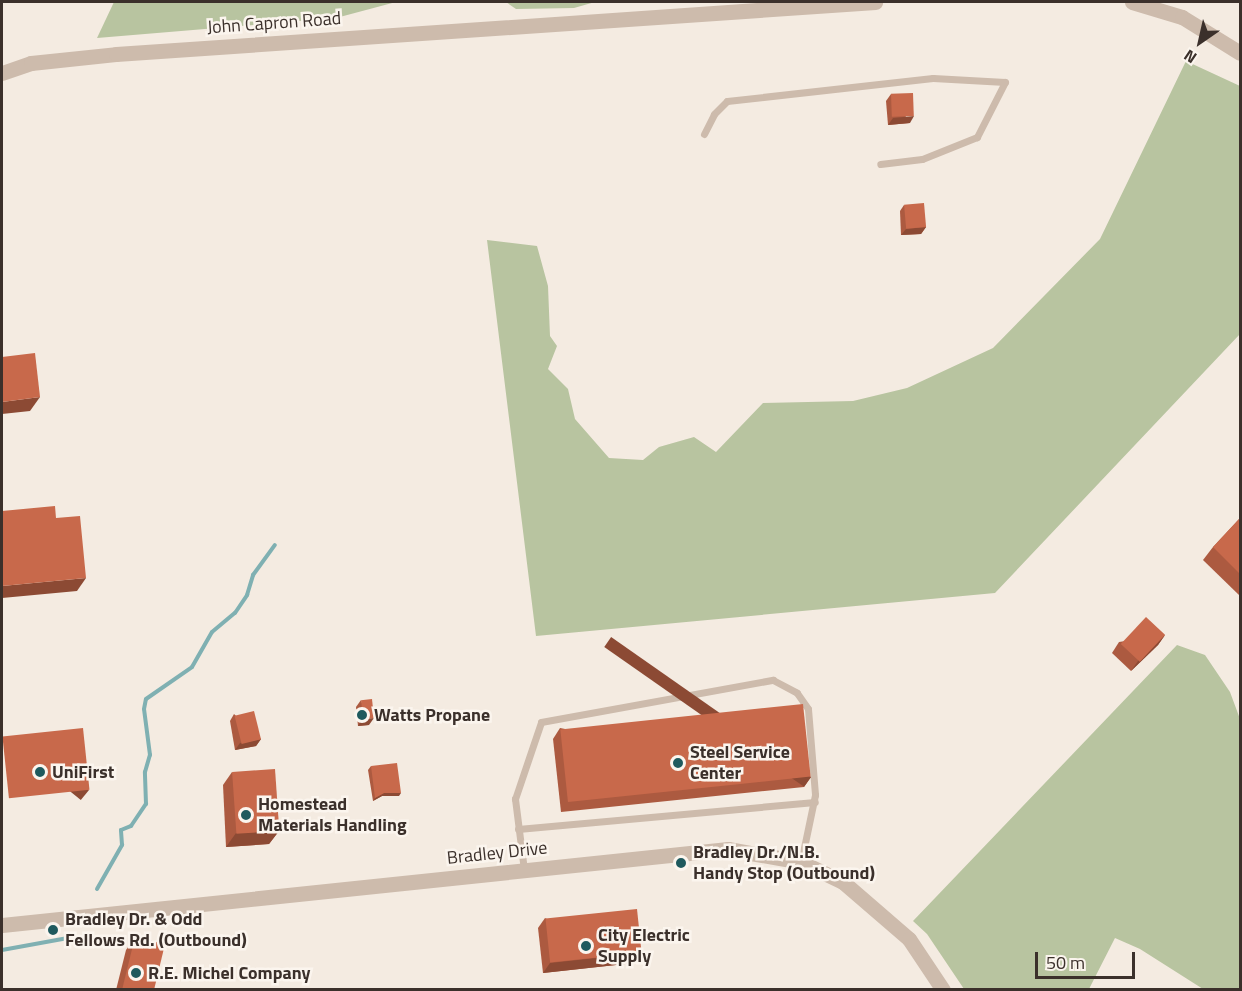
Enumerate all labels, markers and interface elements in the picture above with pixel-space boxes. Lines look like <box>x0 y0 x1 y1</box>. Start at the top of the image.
street label: John Capron Road <box>206 8 342 38</box>
north arrow <box>1170 12 1230 72</box>
text: N <box>1179 44 1201 70</box>
place label: Watts Propane <box>374 704 490 726</box>
marker: Watts Propane <box>355 708 369 722</box>
place label: Steel Service Center <box>690 742 790 784</box>
marker: Steel Service Center <box>671 756 685 770</box>
place label: UniFirst <box>52 761 114 783</box>
marker: UniFirst <box>33 765 47 779</box>
place label: Homestead Materials Handling <box>258 794 407 836</box>
marker: Homestead Materials Handling <box>239 808 253 822</box>
street label: Bradley Drive <box>446 837 548 869</box>
place label: Bradley Dr./N.B. Handy Stop (Outbound) <box>693 842 875 884</box>
marker: Bradley Dr./N.B. Handy Stop (Outbound) <box>674 856 688 870</box>
place label: Bradley Dr. & Odd Fellows Rd. (Outbound) <box>65 909 247 952</box>
marker: Bradley Dr. & Odd Fellows Rd. (Outbound) <box>46 923 60 937</box>
place label: City Electric Supply <box>598 925 690 968</box>
marker: City Electric Supply <box>579 939 593 953</box>
scale bar <box>1038 940 1138 978</box>
text: 50 m <box>1046 949 1085 976</box>
place label: R.E. Michel Company <box>148 962 311 984</box>
marker: R.E. Michel Company <box>129 966 143 980</box>

